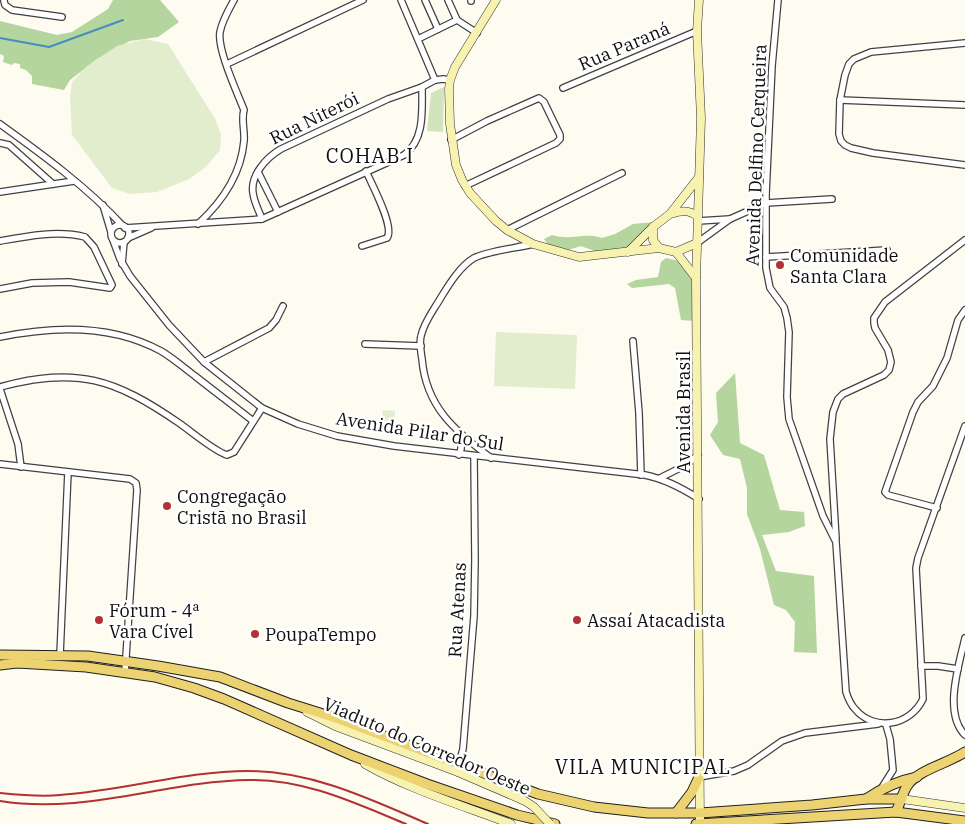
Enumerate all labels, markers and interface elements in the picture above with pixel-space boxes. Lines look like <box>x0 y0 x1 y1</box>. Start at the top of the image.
street label: Rua Paraná <box>575 16 673 76</box>
street label: Avenida Delfino Cerqueira <box>741 43 771 266</box>
street label: Rua Niterói <box>266 86 363 150</box>
district label: COHAB I <box>326 142 414 169</box>
place label: Comunidade Santa Clara <box>790 244 899 288</box>
marker: Comunidade Santa Clara <box>774 259 786 271</box>
street label: Avenida Brasil <box>672 351 695 473</box>
street label: Avenida Pilar do Sul <box>334 406 506 456</box>
place label: Congregação Cristã no Brasil <box>177 485 307 529</box>
marker: Congregação Cristã no Brasil <box>161 500 173 512</box>
street label: Rua Atenas <box>443 562 471 658</box>
place label: Fórum - 4ª Vara Cível <box>109 599 200 643</box>
place label: Assaí Atacadista <box>587 609 725 632</box>
marker: Fórum - 4ª Vara Cível <box>93 614 105 626</box>
marker: Assaí Atacadista <box>571 614 583 626</box>
place label: PoupaTempo <box>265 623 376 646</box>
marker: PoupaTempo <box>249 628 261 640</box>
street label: Viaduto do Corredor Oeste <box>320 692 534 800</box>
district label: VILA MUNICIPAL <box>555 753 731 780</box>

